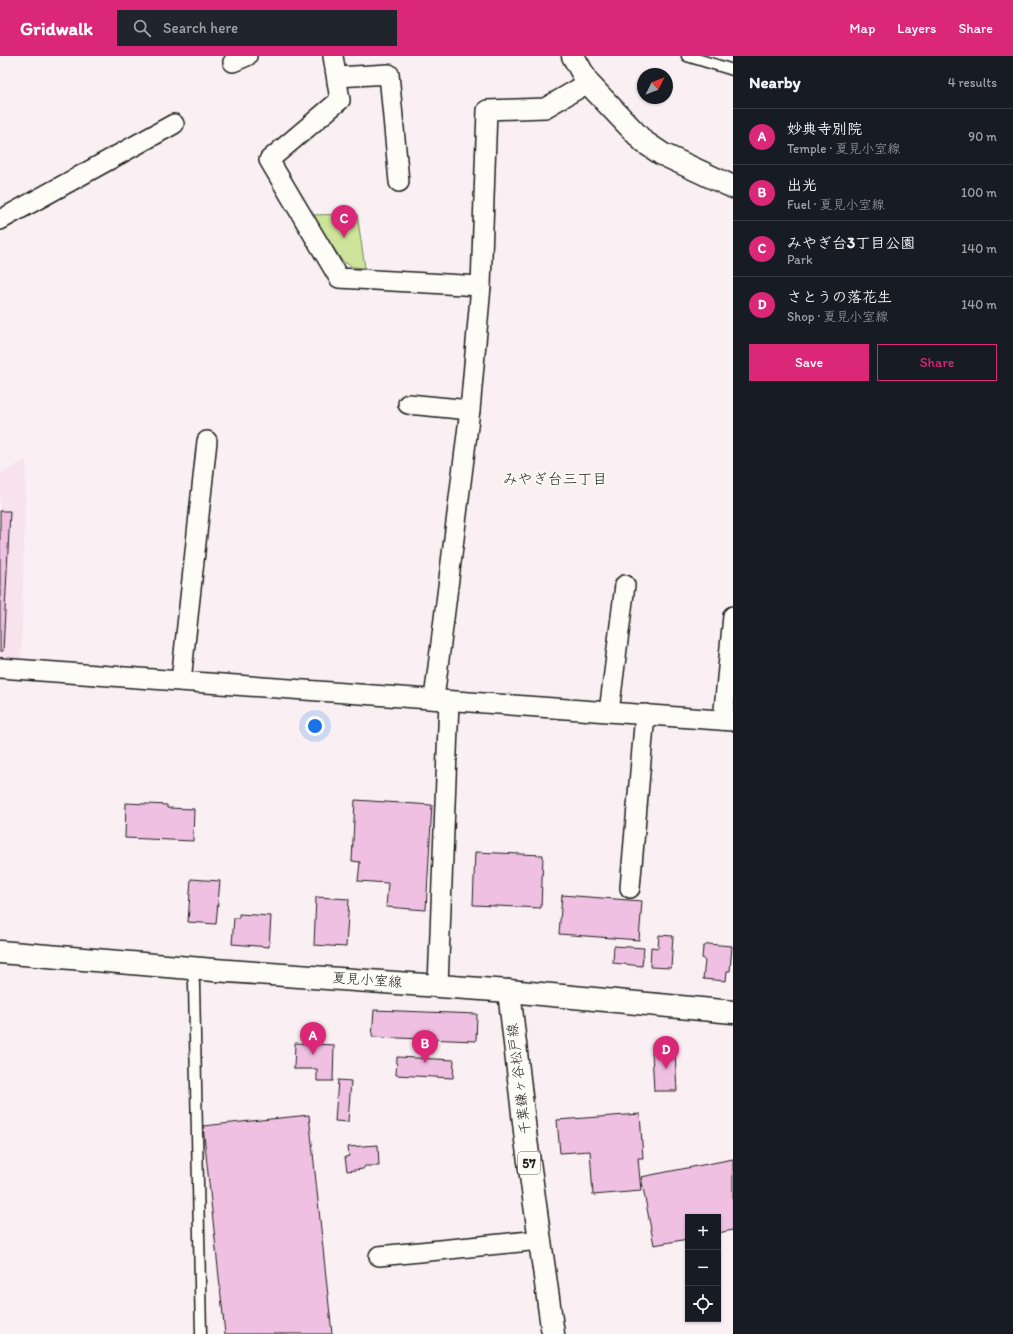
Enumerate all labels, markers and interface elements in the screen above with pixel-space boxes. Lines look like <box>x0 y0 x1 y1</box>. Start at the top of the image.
search box <box>117 10 397 46</box>
text: Gridwalk <box>20 17 93 40</box>
icon: search <box>131 17 153 39</box>
text: Search here <box>163 19 238 37</box>
text: Map <box>850 20 875 37</box>
text: Layers <box>897 20 936 37</box>
text: Share <box>958 20 993 37</box>
north arrow <box>637 68 673 104</box>
text: Nearby <box>749 72 801 92</box>
text: 4 results <box>948 75 997 90</box>
text: 妙典寺別院 <box>787 120 862 138</box>
text: A <box>758 129 766 144</box>
text: 90 m <box>968 129 997 144</box>
text: Temple · 夏見小室線 <box>787 141 900 156</box>
text: 出光 <box>787 176 817 194</box>
text: B <box>758 185 766 200</box>
text: 100 m <box>961 185 997 200</box>
text: Fuel · 夏見小室線 <box>787 197 885 212</box>
pin: C <box>331 205 357 238</box>
text: みやぎ台3丁目公園 <box>787 234 915 252</box>
text: C <box>758 241 766 256</box>
text: 140 m <box>961 241 997 256</box>
text: Park <box>787 252 813 267</box>
text: さとうの落花生 <box>787 288 892 306</box>
text: D <box>758 297 766 312</box>
text: 140 m <box>961 297 997 312</box>
text: Shop · 夏見小室線 <box>787 309 888 324</box>
button: Save <box>749 344 869 381</box>
button: Share <box>877 344 997 381</box>
district label: みやぎ台三丁目 <box>502 470 608 488</box>
your location <box>305 716 325 736</box>
street label: 夏見小室線 <box>331 969 403 991</box>
pin: A <box>300 1022 326 1055</box>
street label: 千葉鎌ヶ谷松戸線 <box>504 1022 534 1136</box>
pin: B <box>412 1030 438 1063</box>
pin: D <box>653 1036 679 1069</box>
road number: 57 <box>518 1152 540 1174</box>
map controls <box>685 1214 721 1322</box>
button: + <box>685 1214 721 1250</box>
button: − <box>685 1250 721 1286</box>
button: locate <box>685 1286 721 1322</box>

